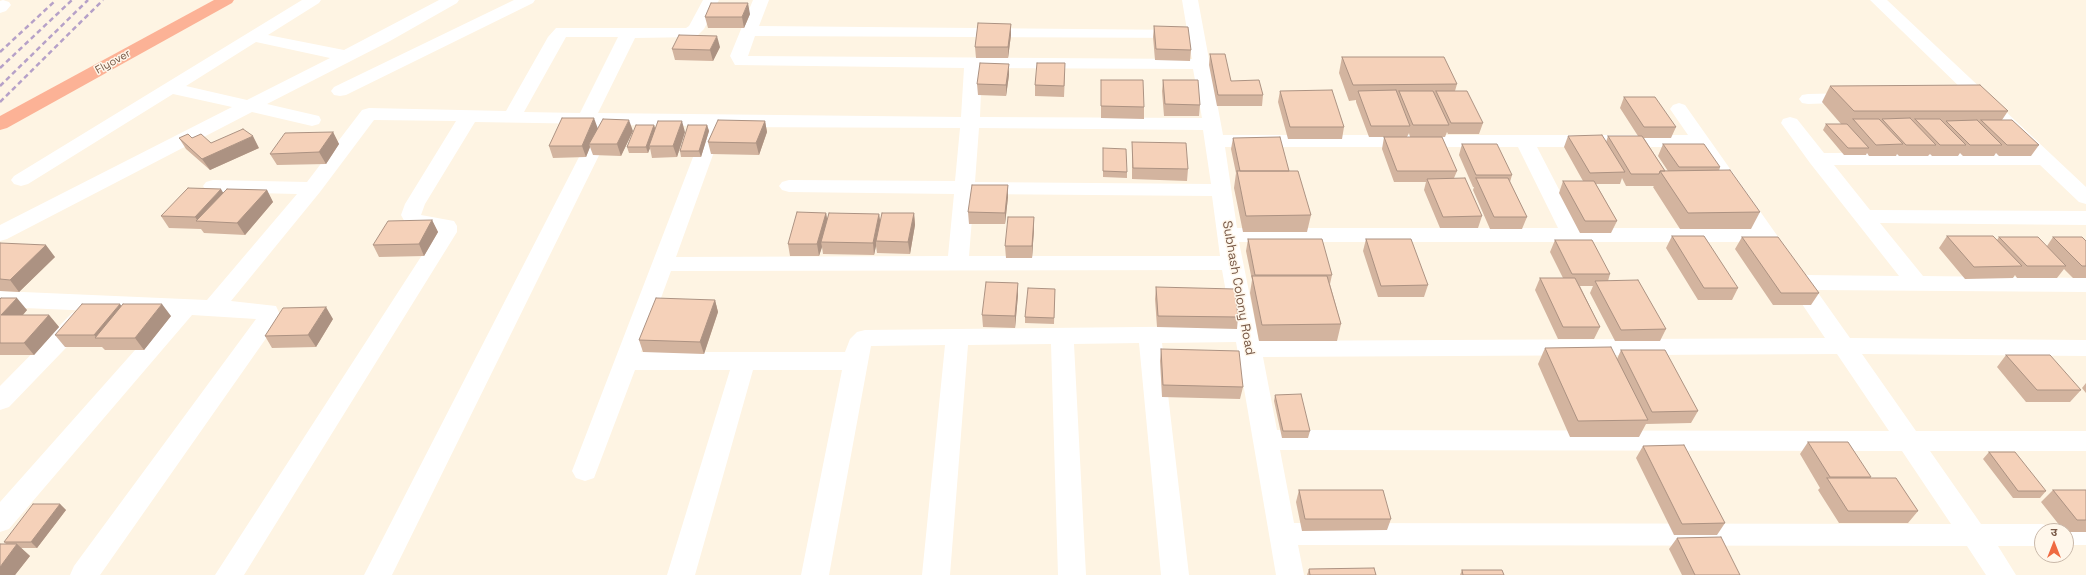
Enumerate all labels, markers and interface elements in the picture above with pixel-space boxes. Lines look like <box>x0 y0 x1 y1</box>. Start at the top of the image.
street label: Flyover <box>93 47 133 77</box>
street label: Subhash Colony Road <box>1218 219 1258 357</box>
north arrow <box>2034 523 2074 563</box>
text: उ <box>2051 525 2057 539</box>

